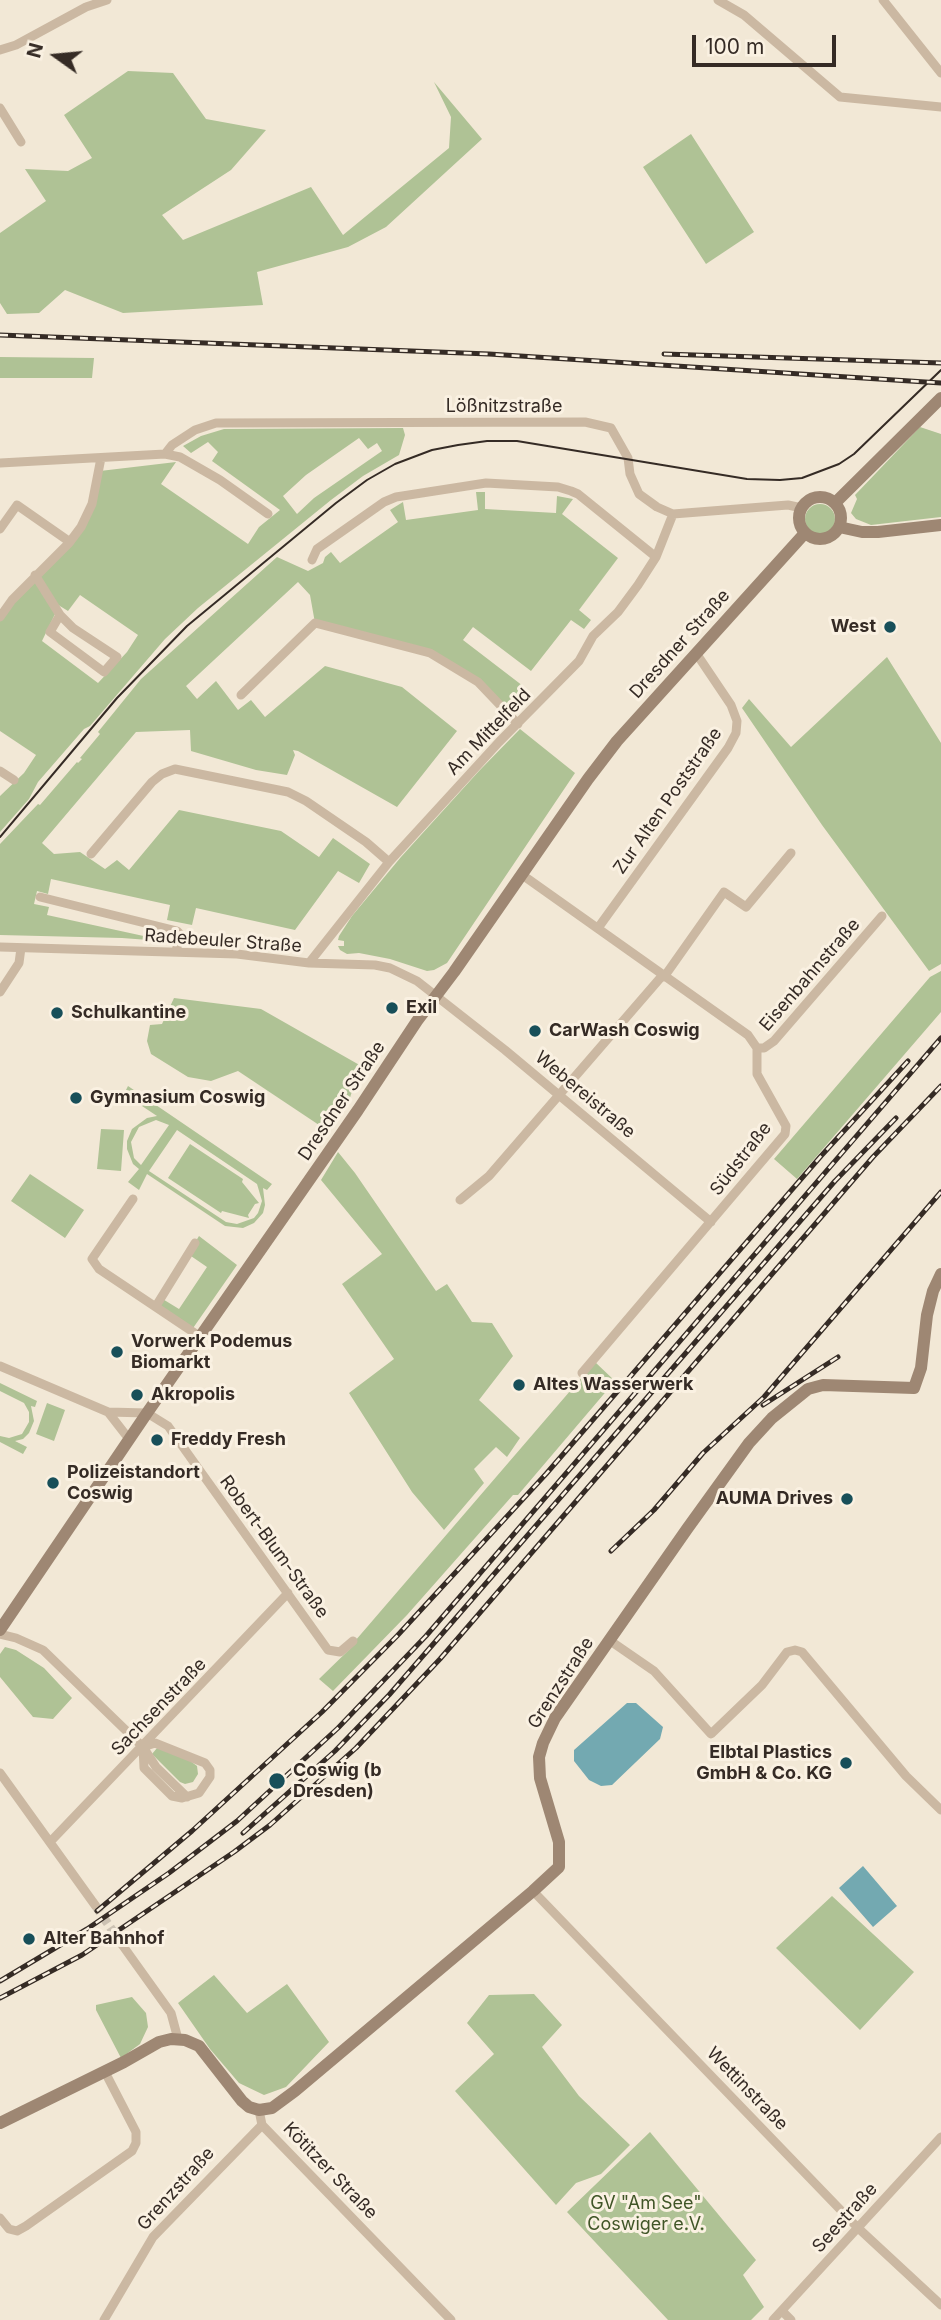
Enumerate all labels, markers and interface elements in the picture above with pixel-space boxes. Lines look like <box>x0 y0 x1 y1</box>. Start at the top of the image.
north arrow <box>21 21 91 91</box>
scale bar <box>696 21 839 65</box>
text: 100 m <box>705 34 764 59</box>
text: N <box>22 40 48 60</box>
street label: Lößnitzstraße <box>446 396 562 418</box>
street label: Dresdner Straße <box>625 585 735 703</box>
place label: West <box>831 616 876 638</box>
marker: West <box>882 619 898 635</box>
street label: Am Mittelfeld <box>442 684 536 780</box>
street label: Zur Alten Poststraße <box>609 724 727 878</box>
street label: Eisenbahnstraße <box>755 914 865 1036</box>
street label: Radebeuler Straße <box>143 925 303 957</box>
place label: Exil <box>406 997 437 1019</box>
marker: Exil <box>384 1000 400 1016</box>
place label: Schulkantine <box>71 1002 186 1024</box>
marker: Schulkantine <box>49 1005 65 1021</box>
place label: CarWash Coswig <box>549 1020 700 1042</box>
marker: CarWash Coswig <box>527 1023 543 1039</box>
street label: Dresdner Straße <box>294 1037 390 1165</box>
street label: Webereistraße <box>531 1047 639 1143</box>
place label: Gymnasium Coswig <box>90 1087 265 1109</box>
marker: Gymnasium Coswig <box>68 1090 84 1106</box>
street label: Südstraße <box>706 1118 776 1200</box>
place label: Vorwerk Podemus Biomarkt <box>131 1331 292 1374</box>
marker: Vorwerk Podemus Biomarkt <box>109 1344 125 1360</box>
place label: Altes Wasserwerk <box>533 1374 693 1396</box>
marker: Altes Wasserwerk <box>511 1377 527 1393</box>
place label: Akropolis <box>151 1384 235 1406</box>
marker: Akropolis <box>129 1387 145 1403</box>
place label: Freddy Fresh <box>171 1429 286 1451</box>
marker: Freddy Fresh <box>149 1432 165 1448</box>
place label: Polizeistandort Coswig <box>67 1462 200 1504</box>
street label: Robert-Blum-Straße <box>215 1471 333 1623</box>
marker: Polizeistandort Coswig <box>45 1475 61 1491</box>
place label: AUMA Drives <box>716 1488 833 1510</box>
marker: AUMA Drives <box>839 1491 855 1507</box>
street label: Grenzstraße <box>523 1633 599 1733</box>
street label: Sachsenstraße <box>107 1654 211 1760</box>
place label: Elbtal Plastics GmbH & Co. KG <box>696 1742 832 1784</box>
marker: Elbtal Plastics GmbH & Co. KG <box>838 1755 854 1771</box>
place label: Coswig (b Dresden) <box>293 1760 382 1802</box>
marker: Coswig (b Dresden) <box>267 1771 287 1791</box>
place label: Alter Bahnhof <box>43 1928 164 1950</box>
marker: Alter Bahnhof <box>21 1931 37 1947</box>
street label: Wettinstraße <box>702 2043 792 2135</box>
street label: Kötitzer Straße <box>278 2118 382 2224</box>
street label: Grenzstraße <box>133 2143 219 2235</box>
street label: Seestraße <box>808 2179 882 2257</box>
park label: GV "Am See" Coswiger e.V. <box>587 2193 705 2236</box>

